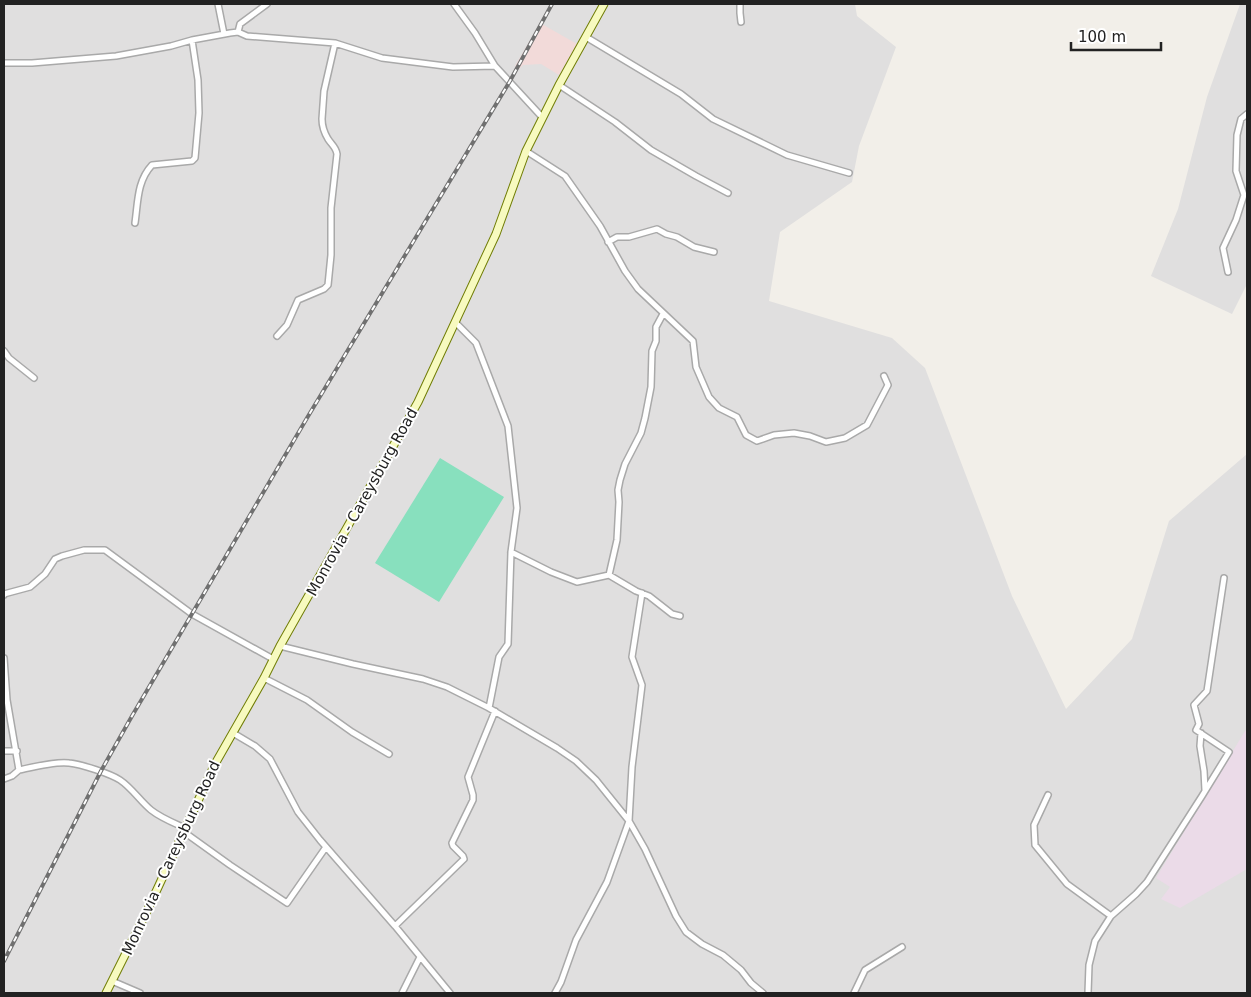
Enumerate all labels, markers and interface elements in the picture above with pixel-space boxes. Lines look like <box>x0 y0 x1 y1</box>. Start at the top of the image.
scale bar <box>1071 20 1161 52</box>
text: 100 m <box>1078 28 1126 46</box>
street label: Monrovia - Careysburg Road <box>303 405 421 599</box>
street label: Monrovia - Careysburg Road <box>118 758 224 958</box>

